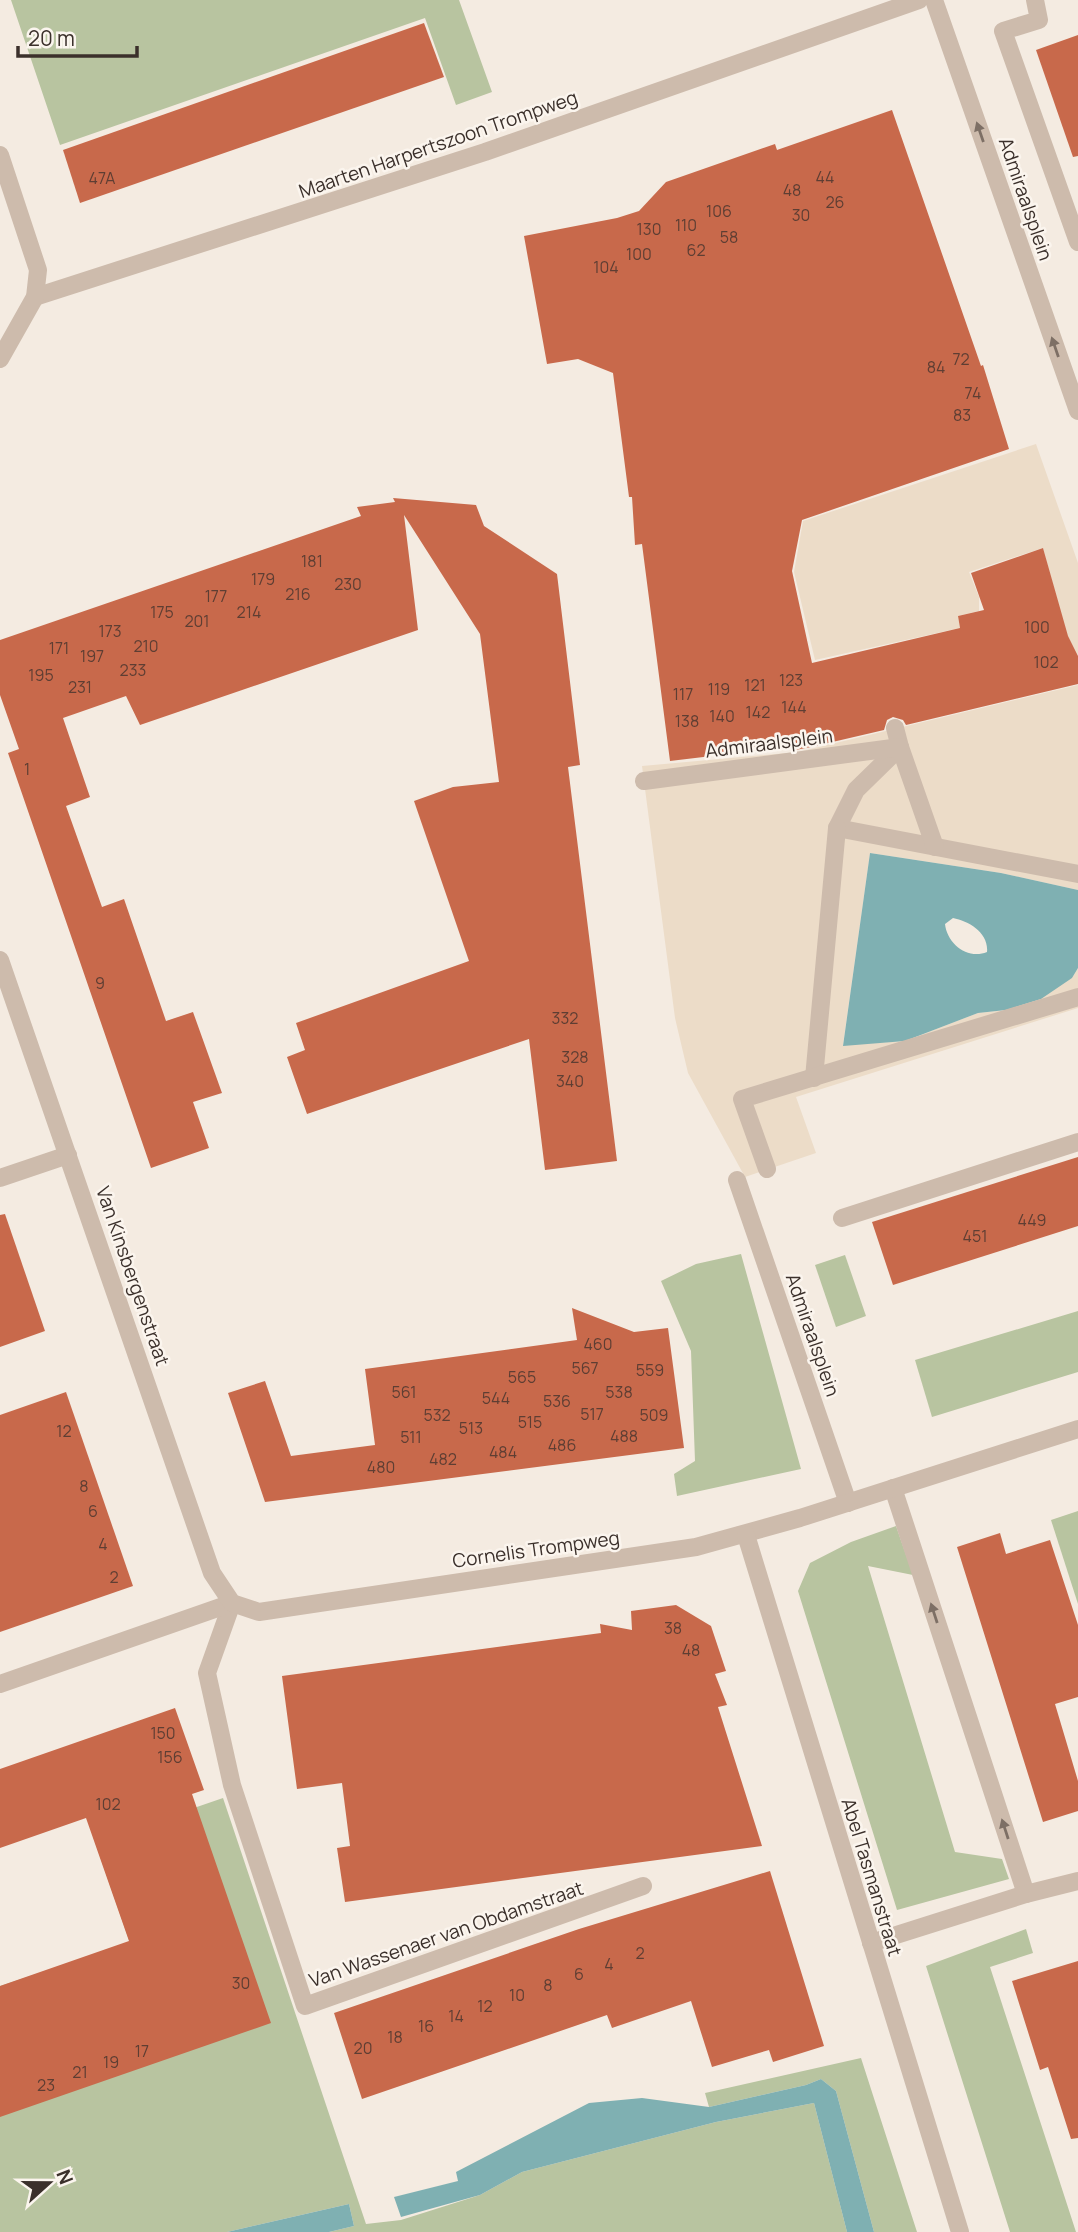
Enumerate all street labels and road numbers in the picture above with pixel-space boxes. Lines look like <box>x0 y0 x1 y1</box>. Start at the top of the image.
street label: Maarten Harpertszoon Trompweg <box>295 84 581 204</box>
street label: Admiraalsplein <box>993 134 1059 264</box>
street label: Admiraalsplein <box>704 722 834 764</box>
street label: Van Kinsbergenstraat <box>90 1183 176 1369</box>
street label: Admiraalsplein <box>780 1270 846 1400</box>
street label: Cornelis Trompweg <box>451 1524 621 1574</box>
street label: Abel Tasmanstraat <box>836 1795 908 1959</box>
street label: Van Wassenaer van Obdamstraat <box>305 1875 587 1993</box>

